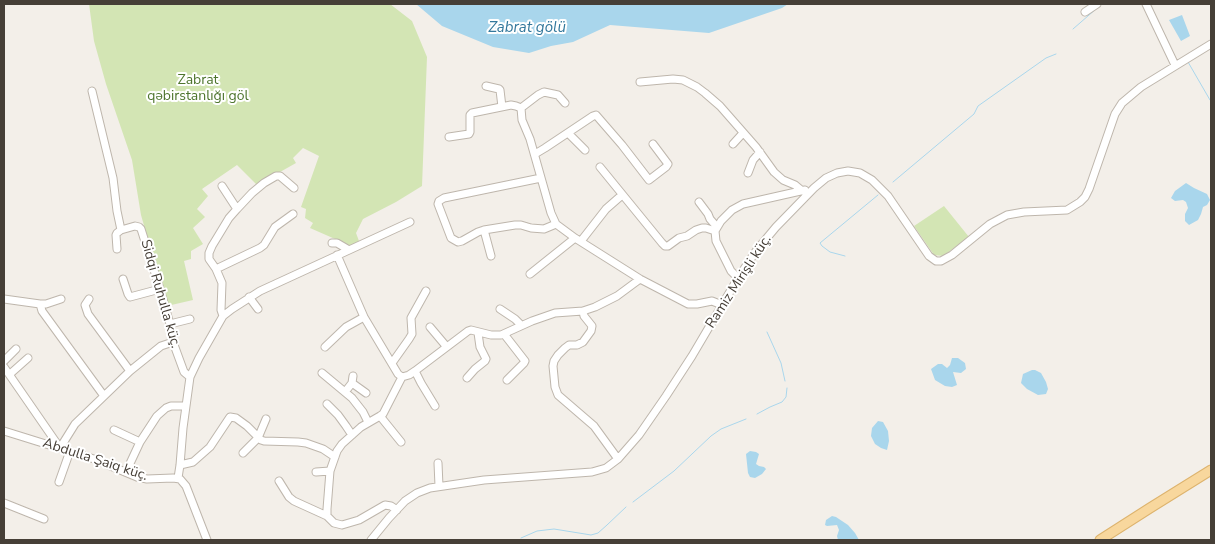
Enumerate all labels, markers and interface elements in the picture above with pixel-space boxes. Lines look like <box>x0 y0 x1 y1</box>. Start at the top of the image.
water label: Zabrat gölü <box>488 19 566 37</box>
park label: Zabrat qəbirstanlığı göl <box>147 73 249 105</box>
street label: Ramiz Mirişli küç. <box>703 232 775 332</box>
street label: Sidqi Ruhulla küç. <box>136 238 184 350</box>
street label: Abdulla Şaiq küç. <box>40 435 150 485</box>

